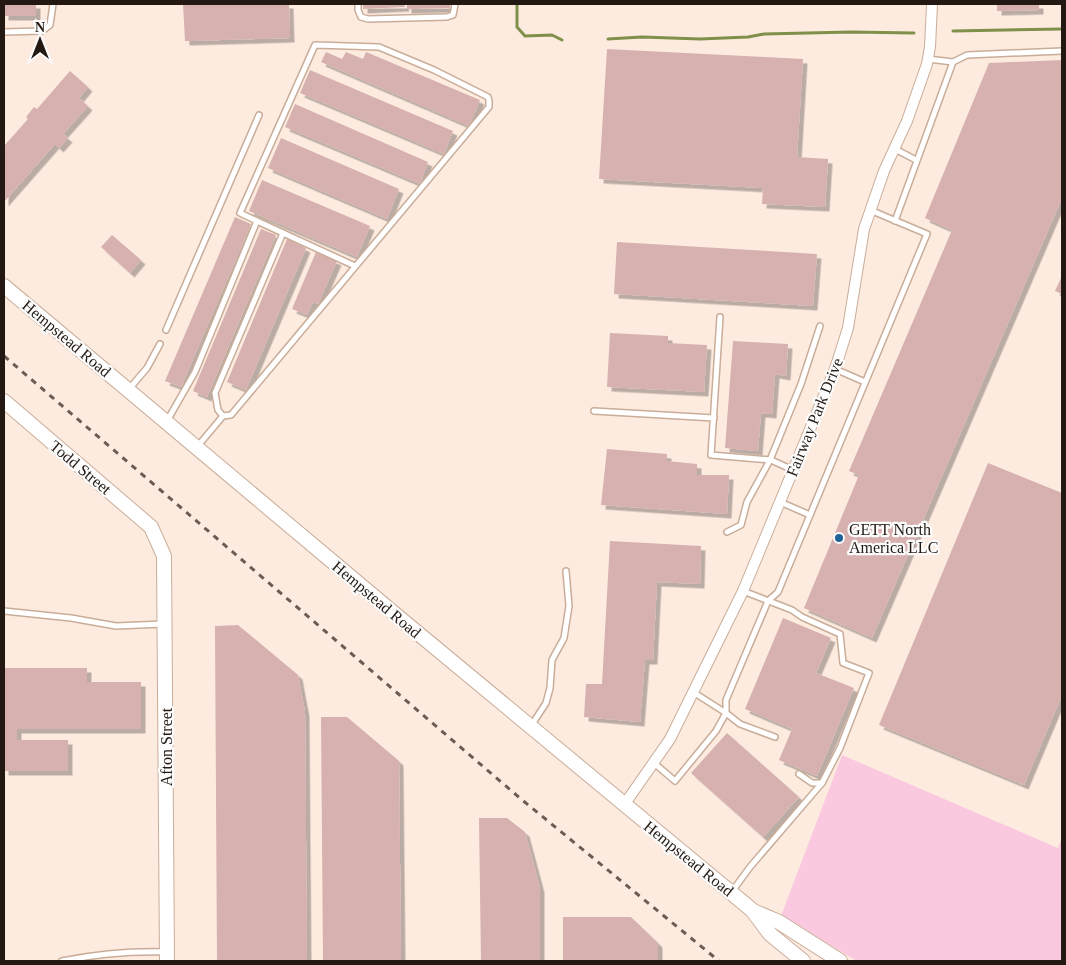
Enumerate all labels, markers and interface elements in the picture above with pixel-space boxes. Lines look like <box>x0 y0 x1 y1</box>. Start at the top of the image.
north arrow <box>15 15 65 65</box>
text: N <box>35 20 45 35</box>
street label: Hempstead Road <box>19 297 114 381</box>
street label: Fairway Park Drive <box>783 356 847 479</box>
street label: Todd Street <box>47 437 115 498</box>
place label: GETT North America LLC <box>849 521 938 556</box>
marker: GETT North America LLC <box>833 532 845 544</box>
street label: Hempstead Road <box>329 558 424 642</box>
street label: Afton Street <box>158 707 175 786</box>
street label: Hempstead Road <box>640 817 737 900</box>

